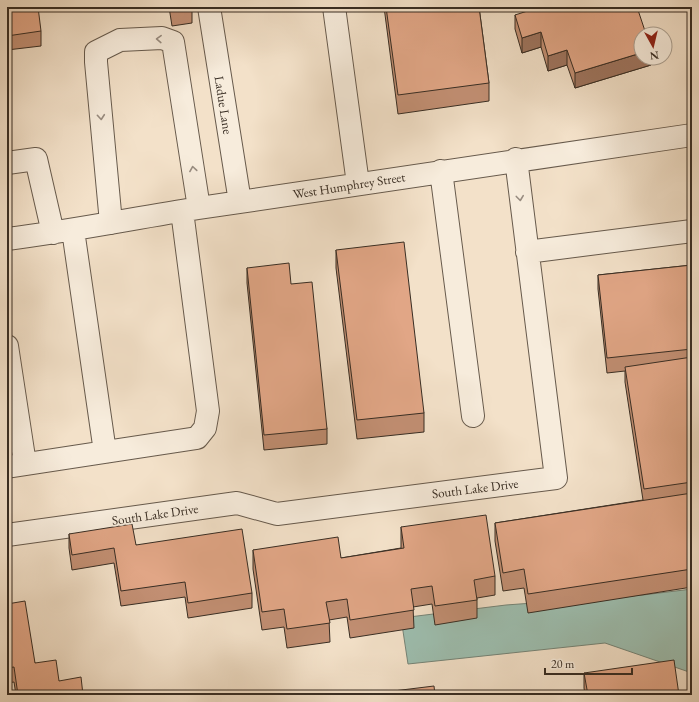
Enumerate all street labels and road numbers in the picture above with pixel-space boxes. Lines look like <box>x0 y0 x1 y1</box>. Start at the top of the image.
street label: Ladue Lane <box>211 75 236 135</box>
street label: West Humphrey Street <box>292 168 406 203</box>
street label: South Lake Drive <box>431 475 519 502</box>
street label: South Lake Drive <box>111 500 199 529</box>

